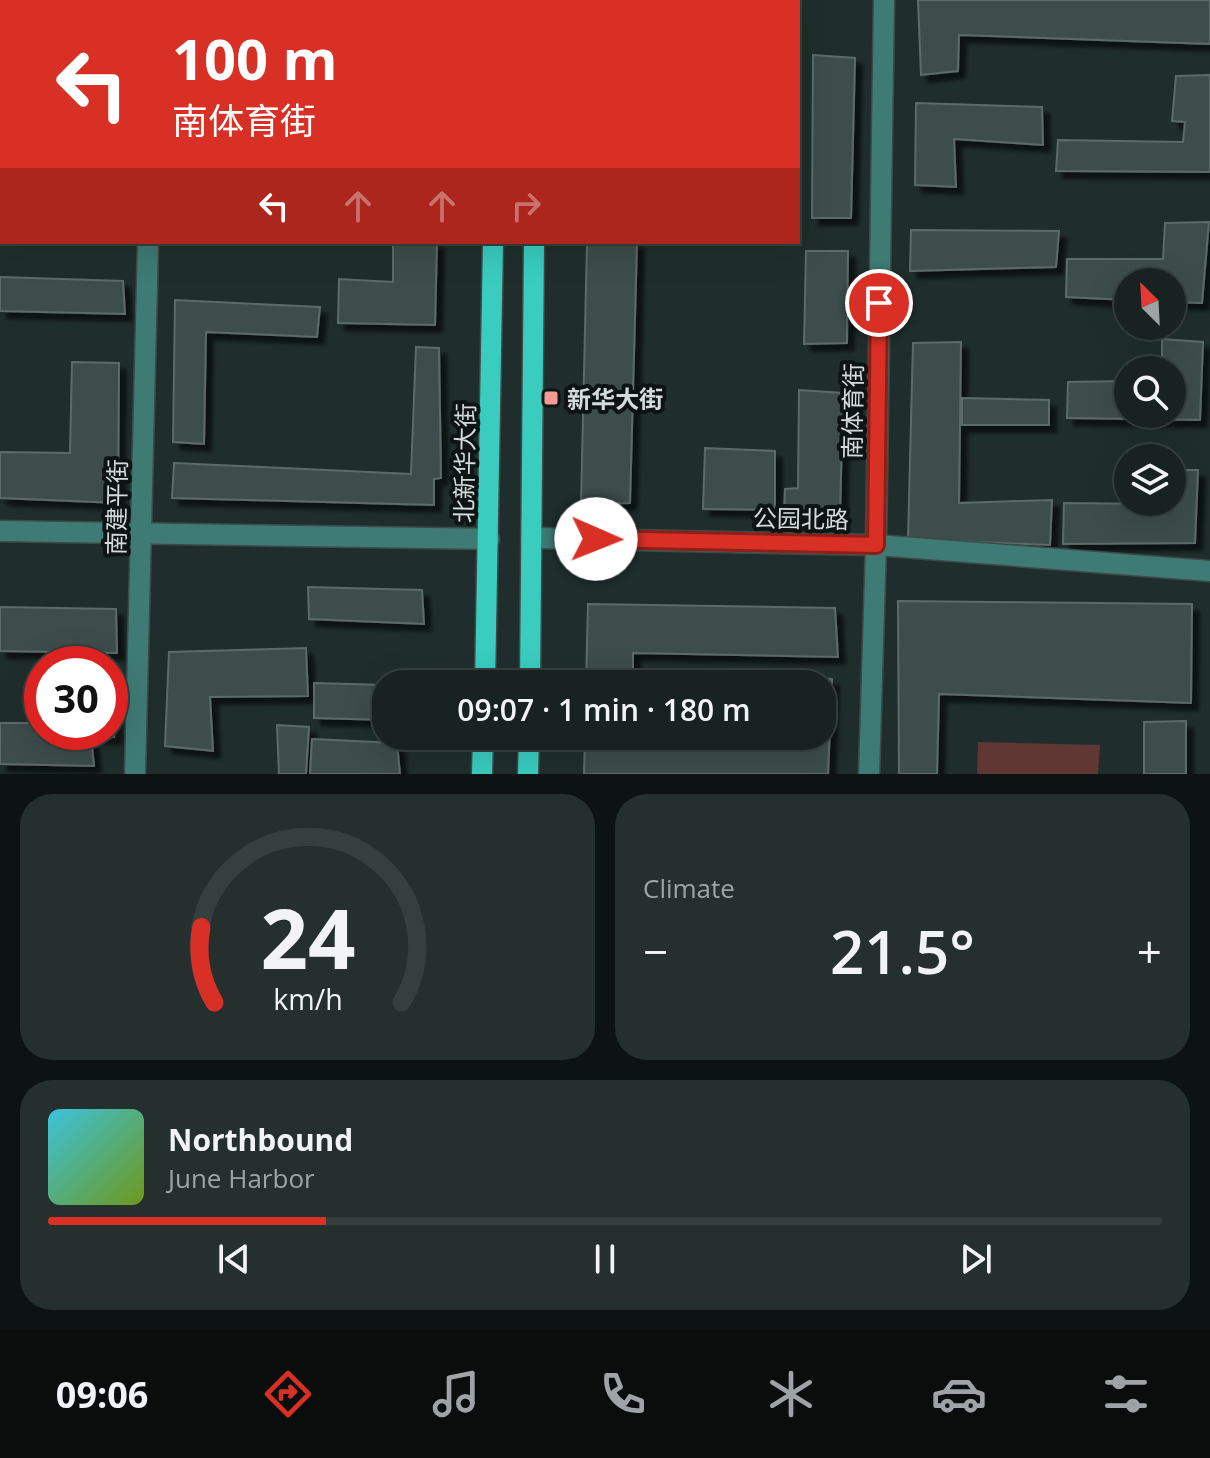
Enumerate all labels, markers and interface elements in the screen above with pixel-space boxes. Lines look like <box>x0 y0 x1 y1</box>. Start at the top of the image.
text: 100 m <box>172 20 338 96</box>
icon: left <box>40 32 144 136</box>
text: 南体育街 <box>172 96 316 145</box>
icon: left <box>252 184 296 228</box>
icon: ahead <box>336 184 380 228</box>
icon: ahead <box>420 184 464 228</box>
icon: right <box>504 184 548 228</box>
north arrow <box>1114 268 1186 340</box>
map controls <box>1114 268 1186 516</box>
pin <box>845 269 913 337</box>
icon: arrive <box>857 281 901 325</box>
button: search <box>1114 356 1186 428</box>
street label: 南体育街 <box>835 363 869 459</box>
place label: 新华大街 <box>567 382 663 415</box>
marker: 新华大街 <box>542 389 560 407</box>
street label: 北新华大街 <box>446 403 482 523</box>
button: layers <box>1114 444 1186 516</box>
street label: 南建平街 <box>99 459 133 555</box>
position arrow <box>554 497 638 581</box>
street label: 公园北路 <box>753 501 849 535</box>
speed limit sign: 30 <box>24 646 128 750</box>
text: 09:07 · 1 min · 180 m <box>457 689 751 730</box>
text: Climate <box>643 870 735 906</box>
text: 24 <box>260 880 355 993</box>
text: 21.5° <box>830 910 975 992</box>
text: − <box>643 921 668 981</box>
text: + <box>1137 921 1162 981</box>
text: km/h <box>273 979 342 1018</box>
text: Northbound <box>168 1119 353 1160</box>
text: June Harbor <box>168 1160 315 1196</box>
icon: previous <box>212 1237 256 1281</box>
icon: pause <box>583 1237 627 1281</box>
icon: next <box>954 1237 998 1281</box>
icon: directions <box>260 1366 316 1422</box>
icon: music <box>428 1366 484 1422</box>
icon: phone <box>595 1366 651 1422</box>
icon: climate <box>763 1366 819 1422</box>
icon: car <box>931 1366 987 1422</box>
icon: filters <box>1098 1366 1154 1422</box>
text: 09:06 <box>56 1370 148 1419</box>

